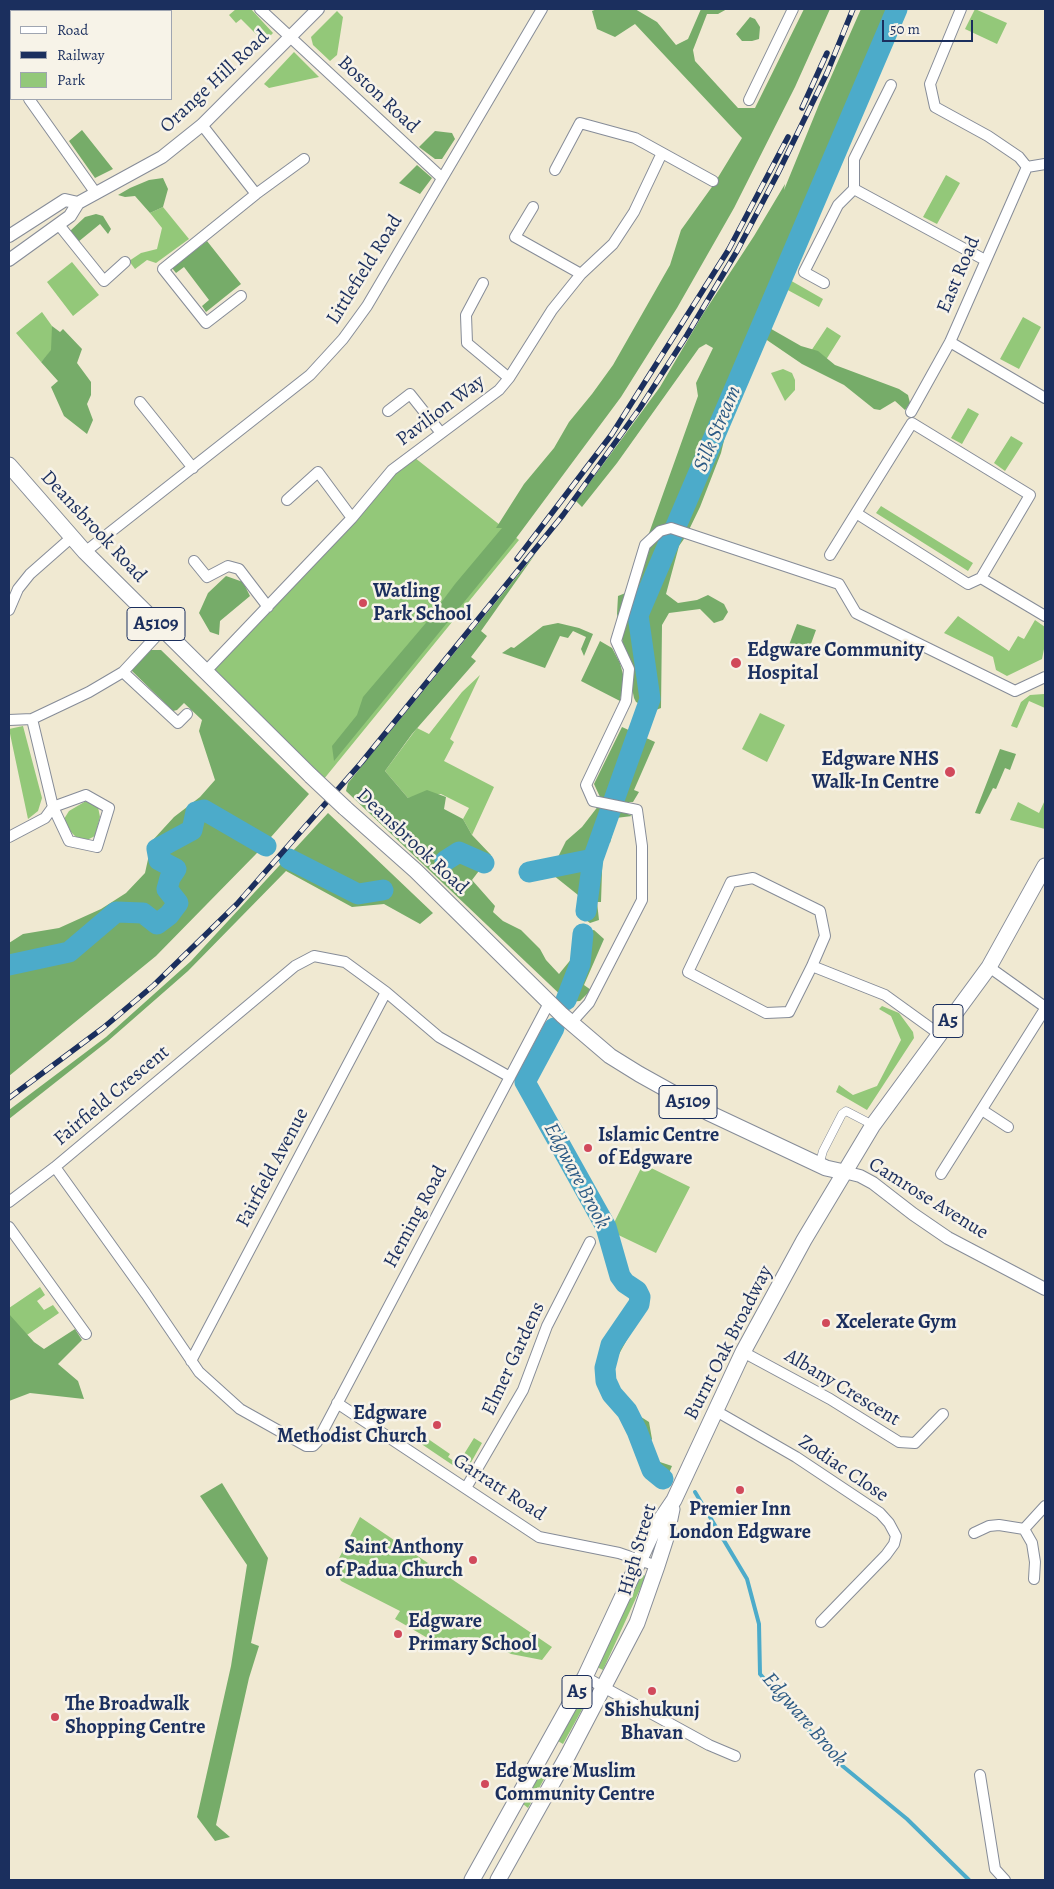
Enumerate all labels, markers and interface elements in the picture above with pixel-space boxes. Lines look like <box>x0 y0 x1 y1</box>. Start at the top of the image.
legend <box>10 10 172 100</box>
scale bar <box>884 10 975 42</box>
text: 50 m <box>890 19 920 39</box>
text: Road <box>57 20 88 40</box>
street label: Orange Hill Road <box>155 25 275 139</box>
text: Railway <box>57 45 104 65</box>
street label: Boston Road <box>332 51 424 139</box>
text: Park <box>57 70 85 90</box>
street label: Littlefield Road <box>322 211 408 329</box>
street label: East Road <box>932 233 986 317</box>
street label: Pavilion Way <box>392 370 490 452</box>
water label: Silk Stream <box>689 382 747 476</box>
street label: Deansbrook Road <box>35 466 151 588</box>
place label: Watling Park School <box>373 580 471 627</box>
marker: Watling Park School <box>357 597 369 609</box>
road number: A5109 <box>127 608 185 640</box>
place label: Edgware Community Hospital <box>747 639 924 686</box>
marker: Edgware Community Hospital <box>729 656 743 670</box>
place label: Edgware NHS Walk-In Centre <box>812 748 939 795</box>
marker: Edgware NHS Walk-In Centre <box>943 765 957 779</box>
street label: Deansbrook Road <box>351 784 473 900</box>
road number: A5 <box>933 1004 963 1038</box>
street label: Fairfield Crescent <box>49 1041 175 1151</box>
road number: A5109 <box>659 1086 717 1118</box>
street label: Fairfield Avenue <box>231 1104 315 1232</box>
water label: Edgware Brook <box>537 1119 615 1233</box>
place label: Islamic Centre of Edgware <box>598 1124 719 1171</box>
marker: Islamic Centre of Edgware <box>582 1142 594 1154</box>
street label: Camrose Avenue <box>864 1153 992 1245</box>
street label: Heming Road <box>379 1162 453 1272</box>
street label: Burnt Oak Broadway <box>680 1262 778 1424</box>
street label: Elmer Gardens <box>477 1298 551 1420</box>
place label: Xcelerate Gym <box>836 1311 957 1335</box>
marker: Xcelerate Gym <box>820 1317 832 1329</box>
street label: Albany Crescent <box>780 1344 904 1432</box>
place label: Edgware Methodist Church <box>277 1402 427 1449</box>
marker: Edgware Methodist Church <box>431 1419 443 1431</box>
street label: Zodiac Close <box>793 1430 893 1508</box>
street label: Garratt Road <box>448 1449 550 1527</box>
marker: Premier Inn London Edgware <box>734 1484 746 1496</box>
place label: Premier Inn London Edgware <box>669 1498 811 1545</box>
street label: High Street <box>613 1501 663 1599</box>
place label: Saint Anthony of Padua Church <box>325 1536 463 1583</box>
marker: Saint Anthony of Padua Church <box>467 1554 479 1566</box>
place label: Edgware Primary School <box>408 1610 537 1657</box>
marker: Edgware Primary School <box>392 1628 404 1640</box>
water label: Edgware Brook <box>756 1668 852 1772</box>
road number: A5 <box>562 1675 592 1708</box>
marker: Shishukunj Bhavan <box>646 1685 658 1697</box>
place label: The Broadwalk Shopping Centre <box>65 1693 205 1740</box>
place label: Shishukunj Bhavan <box>604 1699 700 1746</box>
marker: The Broadwalk Shopping Centre <box>49 1711 61 1723</box>
place label: Edgware Muslim Community Centre <box>495 1760 655 1807</box>
marker: Edgware Muslim Community Centre <box>479 1778 491 1790</box>

